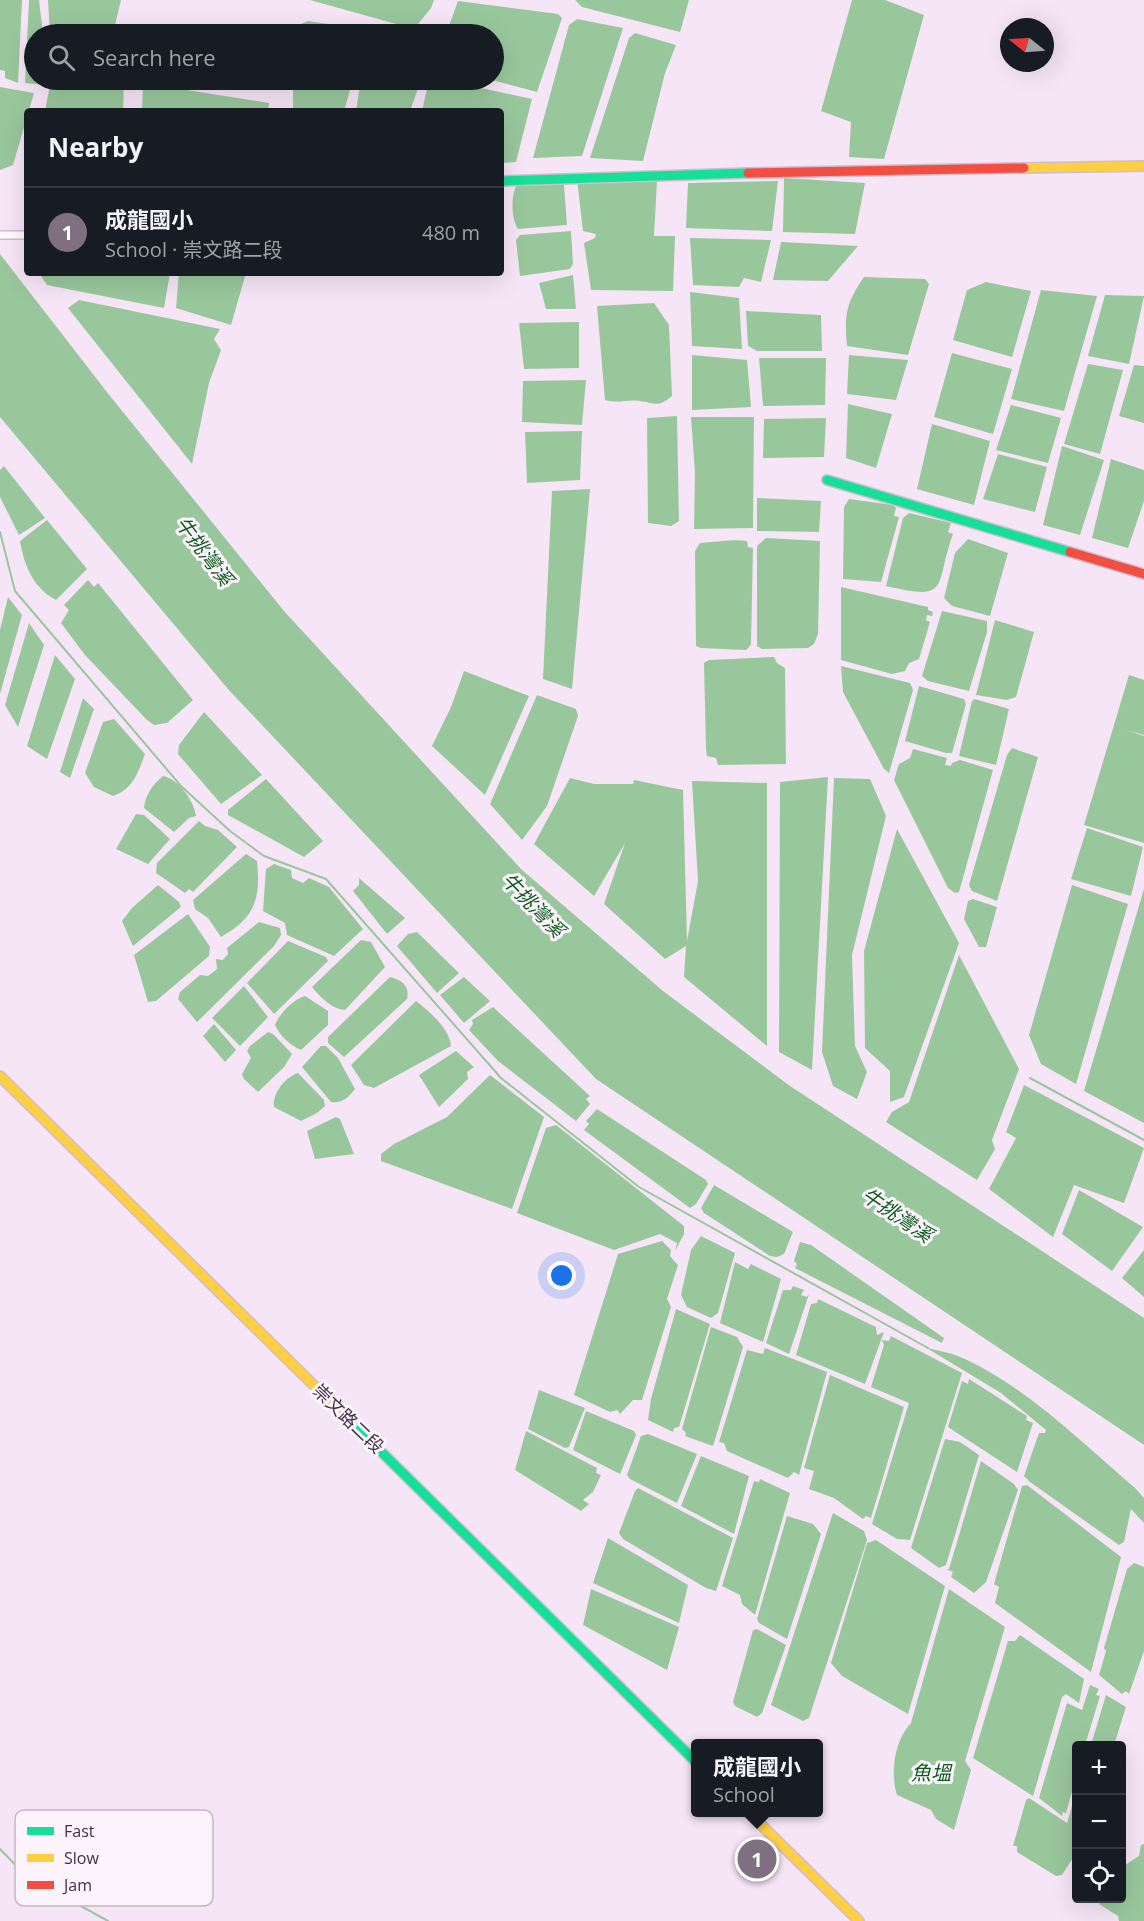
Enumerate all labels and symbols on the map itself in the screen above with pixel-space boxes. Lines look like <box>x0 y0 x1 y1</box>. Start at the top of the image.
north arrow <box>1000 18 1054 72</box>
water label: 牛挑灣溪 <box>170 511 241 593</box>
water label: 牛挑灣溪 <box>496 867 573 945</box>
water label: 牛挑灣溪 <box>857 1181 940 1250</box>
your location <box>547 1261 576 1290</box>
street label: 崇文路二段 <box>308 1378 389 1458</box>
water label: 魚塭 <box>911 1759 953 1786</box>
legend <box>15 1810 213 1906</box>
text: Fast <box>64 1820 95 1842</box>
pin: 1 <box>738 1836 777 1882</box>
text: Slow <box>64 1847 99 1869</box>
text: Jam <box>62 1874 92 1896</box>

